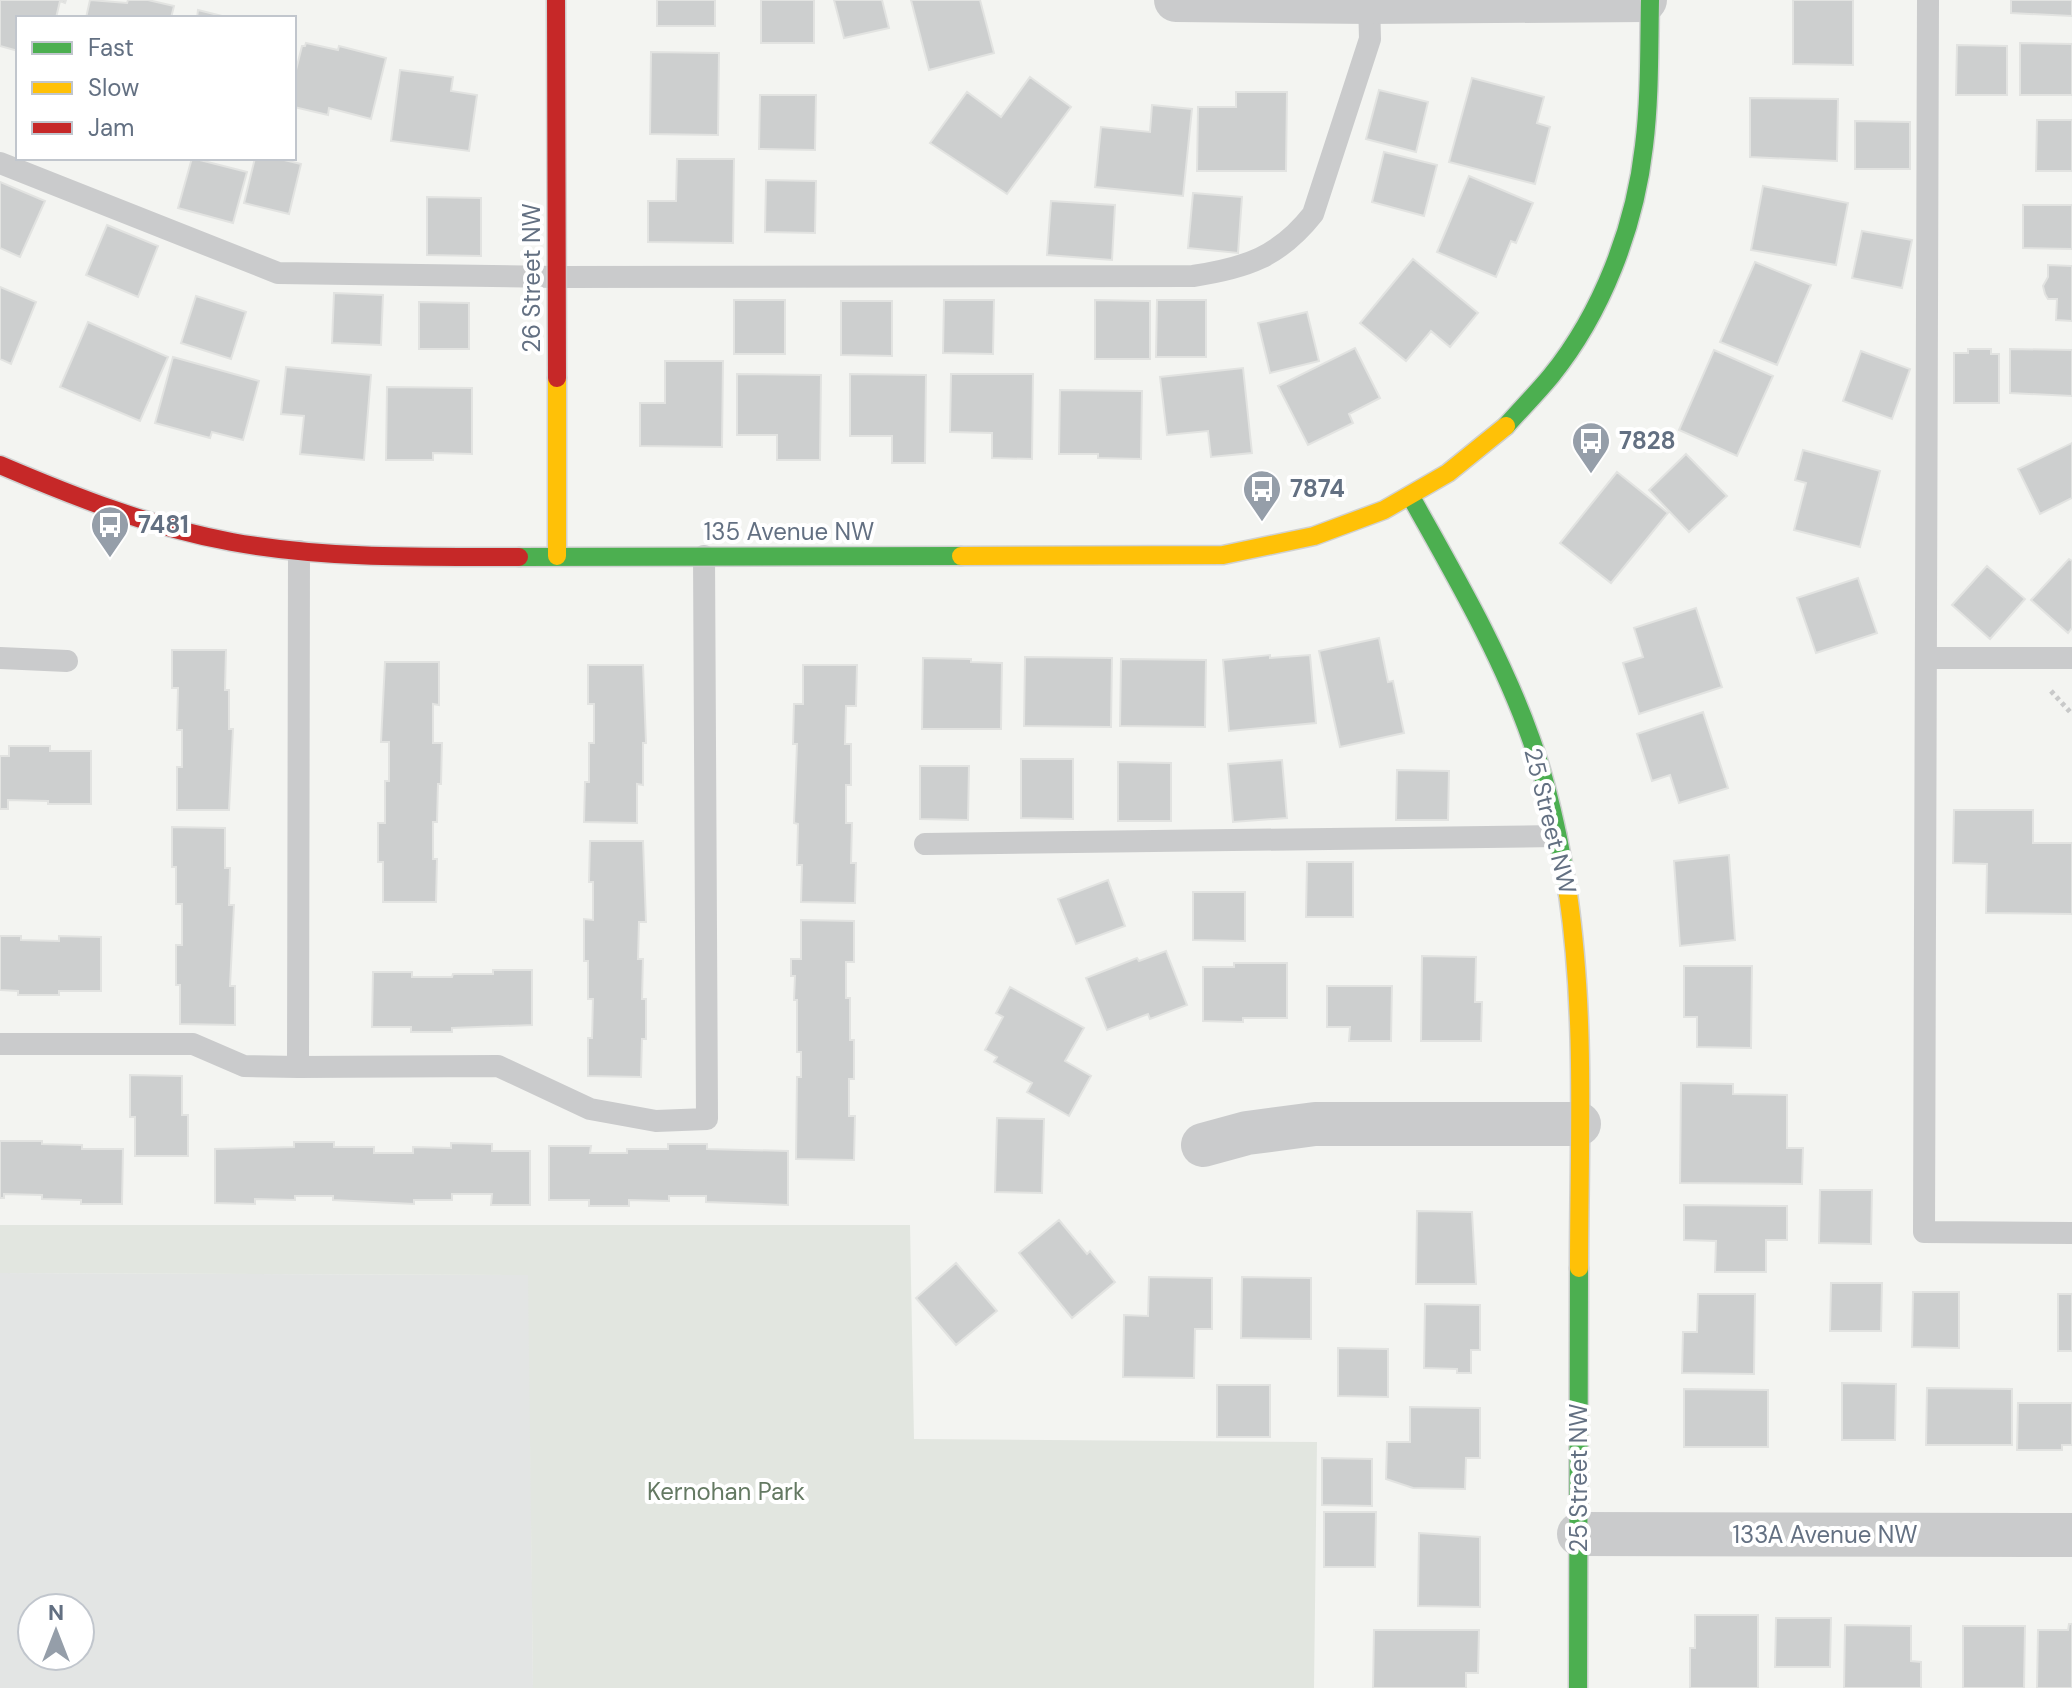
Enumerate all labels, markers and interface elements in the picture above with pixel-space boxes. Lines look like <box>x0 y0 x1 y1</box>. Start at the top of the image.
legend <box>16 16 296 160</box>
text: Fast <box>88 32 134 63</box>
text: Slow <box>88 72 139 103</box>
text: Jam <box>88 112 134 143</box>
street label: 26 Street NW <box>516 203 547 353</box>
bus stop icon: 7828 <box>1570 420 1612 475</box>
place label: 7828 <box>1619 425 1676 456</box>
bus stop icon: 7874 <box>1241 468 1283 523</box>
place label: 7874 <box>1290 473 1345 504</box>
bus stop icon: 7481 <box>89 504 131 559</box>
place label: 7481 <box>138 509 189 540</box>
street label: 135 Avenue NW <box>704 516 874 547</box>
street label: 25 Street NW <box>1517 745 1584 897</box>
street label: 25 Street NW <box>1563 1403 1594 1553</box>
park label: Kernohan Park <box>647 1476 805 1507</box>
street label: 133A Avenue NW <box>1733 1519 1917 1550</box>
north arrow <box>16 1592 96 1672</box>
text: N <box>48 1598 64 1627</box>

